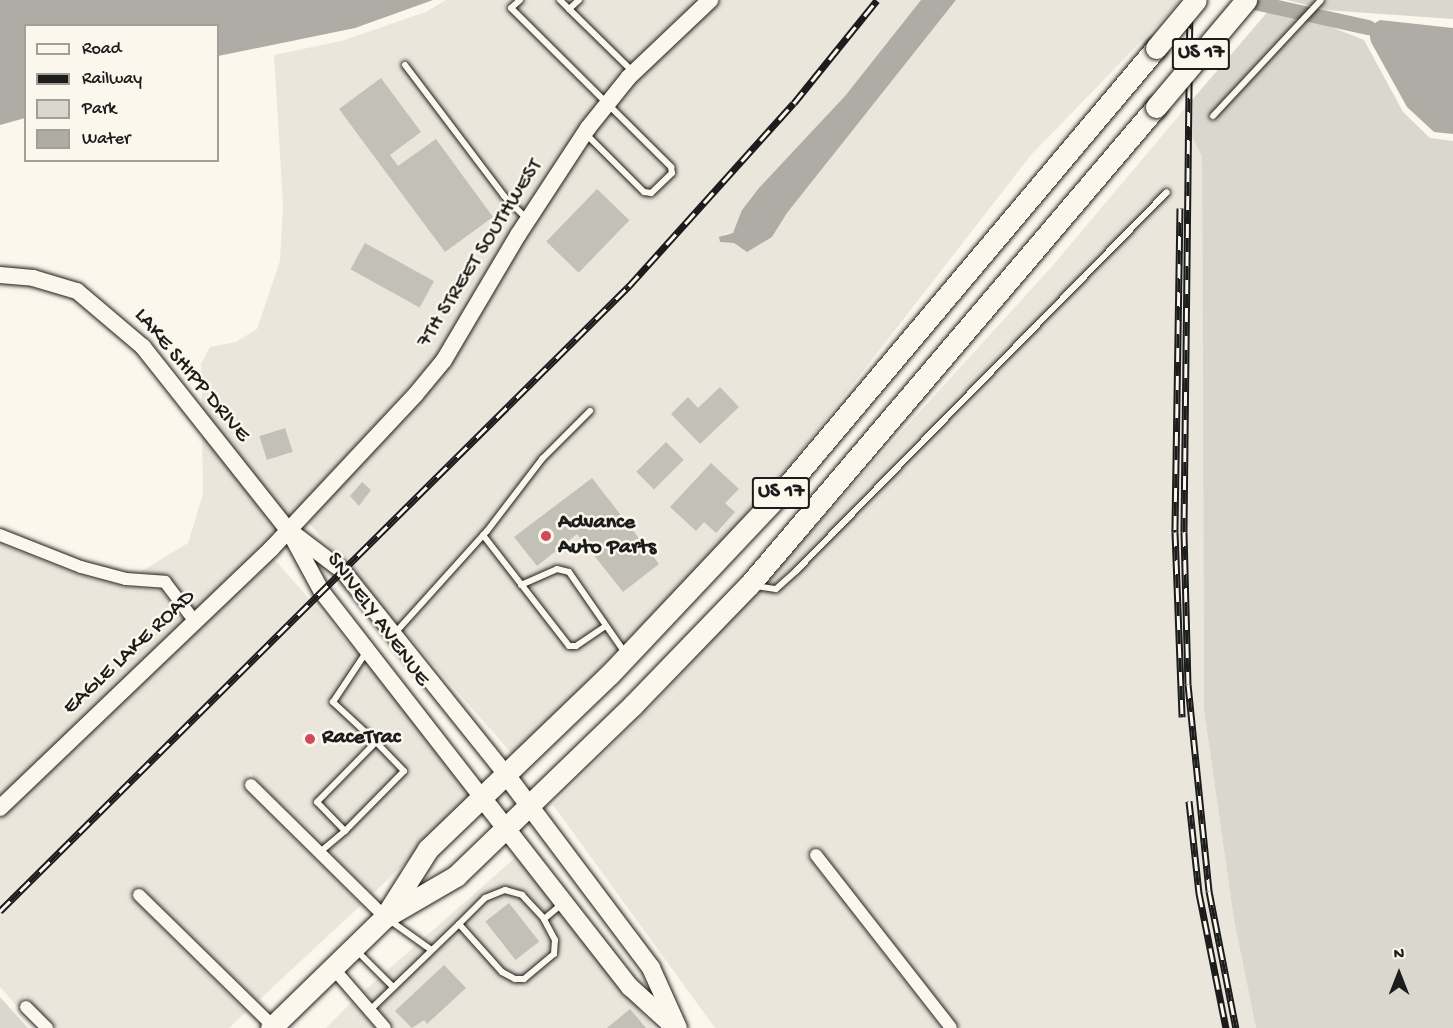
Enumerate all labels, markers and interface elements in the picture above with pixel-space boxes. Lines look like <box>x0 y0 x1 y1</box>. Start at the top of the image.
legend <box>24 24 219 162</box>
road number: US 17 <box>1171 36 1231 72</box>
text: Road <box>82 39 121 60</box>
text: Railway <box>82 69 142 90</box>
text: Park <box>82 99 116 120</box>
text: Water <box>82 129 130 150</box>
street label: 7TH STREET SOUTHWEST <box>412 155 550 353</box>
street label: LAKE SHIPP DRIVE <box>127 304 255 448</box>
road number: US 17 <box>751 475 811 511</box>
place label: Advance Auto Parts <box>558 510 656 562</box>
marker: Advance Auto Parts <box>539 529 553 543</box>
street label: SNIVELY AVENUE <box>320 548 434 692</box>
street label: EAGLE LAKE ROAD <box>58 585 202 721</box>
place label: RaceTrac <box>322 726 401 752</box>
marker: RaceTrac <box>303 732 317 746</box>
north arrow <box>1369 944 1429 1004</box>
text: N <box>1394 946 1404 965</box>

